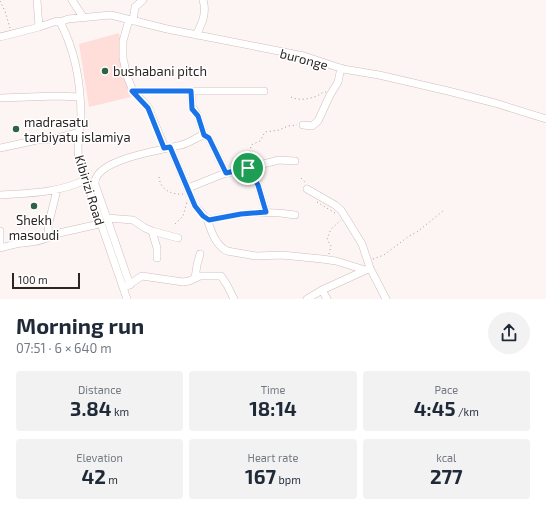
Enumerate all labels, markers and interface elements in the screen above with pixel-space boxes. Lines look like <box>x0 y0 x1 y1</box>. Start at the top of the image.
street label: buronge <box>278 45 330 73</box>
place label: bushabani pitch <box>113 63 207 79</box>
marker: bushabani pitch <box>100 66 110 76</box>
place label: madrasatu tarbiyatu islamiya <box>24 114 131 145</box>
marker: madrasatu tarbiyatu islamiya <box>11 124 21 134</box>
pin <box>231 151 265 185</box>
street label: Kibirizi Road <box>72 153 108 227</box>
icon: arrive <box>237 157 259 179</box>
marker: Shekh masoudi <box>29 201 39 211</box>
place label: Shekh masoudi <box>9 212 59 243</box>
scale bar <box>12 271 80 290</box>
text: 100 m <box>18 273 48 286</box>
text: Morning run <box>16 312 144 338</box>
button: share <box>488 312 530 354</box>
text: 07:51 · 6 × 640 m <box>16 340 112 356</box>
text: Distance <box>78 383 121 396</box>
text: Time <box>261 383 285 396</box>
text: Pace <box>434 383 458 396</box>
text: 3.84 <box>70 396 112 420</box>
text: 18:14 <box>249 396 297 420</box>
text: 4:45 <box>414 396 455 420</box>
text: km <box>112 405 129 418</box>
text: /km <box>455 405 479 418</box>
text: Elevation <box>76 451 123 464</box>
text: Heart rate <box>248 451 298 464</box>
text: kcal <box>436 451 456 464</box>
text: 42 <box>81 464 106 488</box>
text: 167 <box>245 464 276 488</box>
text: 277 <box>430 464 463 488</box>
text: m <box>106 473 118 486</box>
text: bpm <box>276 473 301 486</box>

